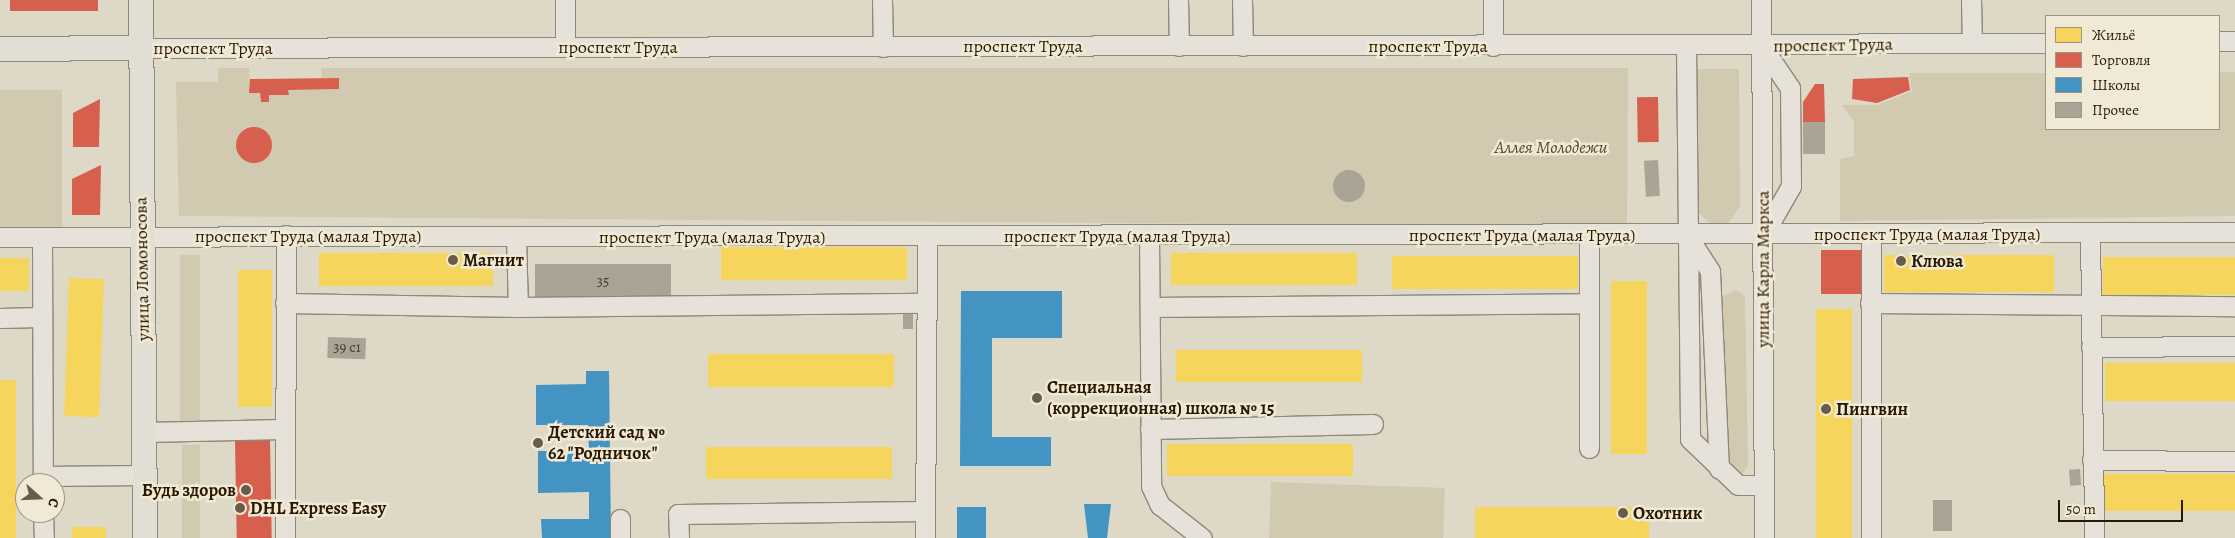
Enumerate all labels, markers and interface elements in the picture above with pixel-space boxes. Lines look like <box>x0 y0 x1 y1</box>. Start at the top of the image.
legend <box>2045 15 2220 130</box>
text: Жильё <box>2092 25 2135 45</box>
street label: проспект Труда <box>1773 33 1893 57</box>
street label: проспект Труда <box>963 35 1083 57</box>
street label: проспект Труда <box>1368 35 1488 57</box>
street label: проспект Труда <box>558 36 678 58</box>
street label: проспект Труда <box>153 37 273 59</box>
text: Торговля <box>2092 50 2150 70</box>
text: Школы <box>2092 75 2140 95</box>
text: Прочее <box>2092 100 2139 120</box>
park label: Аллея Молодежи <box>1495 136 1607 158</box>
street label: улица Карла Маркса <box>1752 190 1774 348</box>
street label: улица Ломоносова <box>130 197 154 341</box>
street label: проспект Труда (малая Труда) <box>1814 223 2040 245</box>
street label: проспект Труда (малая Труда) <box>1409 224 1635 246</box>
street label: проспект Труда (малая Труда) <box>195 225 421 247</box>
street label: проспект Труда (малая Труда) <box>1004 225 1230 247</box>
street label: проспект Труда (малая Труда) <box>599 226 825 248</box>
place label: Магнит <box>463 249 524 271</box>
place label: Клюва <box>1911 250 1963 272</box>
marker: Магнит <box>447 254 459 266</box>
marker: Клюва <box>1895 255 1907 267</box>
house number: 35 <box>597 273 609 291</box>
house number: 39 с1 <box>333 339 361 357</box>
place label: Специальная (коррекционная) школа № 15 <box>1047 377 1274 419</box>
marker: Специальная (коррекционная) школа № 15 <box>1031 392 1043 404</box>
place label: Пингвин <box>1836 398 1908 420</box>
marker: Пингвин <box>1820 403 1832 415</box>
place label: Детский сад № 62 "Родничок" <box>548 422 665 464</box>
marker: Детский сад № 62 "Родничок" <box>532 437 544 449</box>
north arrow <box>15 473 65 523</box>
place label: Будь здоров <box>142 479 236 501</box>
marker: Будь здоров <box>240 484 252 496</box>
scale bar <box>2060 490 2185 522</box>
text: С <box>43 496 64 510</box>
place label: DHL Express Easy <box>250 497 386 519</box>
text: 50 m <box>2066 499 2096 519</box>
marker: DHL Express Easy <box>234 502 246 514</box>
place label: Охотник <box>1633 502 1703 524</box>
marker: Охотник <box>1617 507 1629 519</box>

